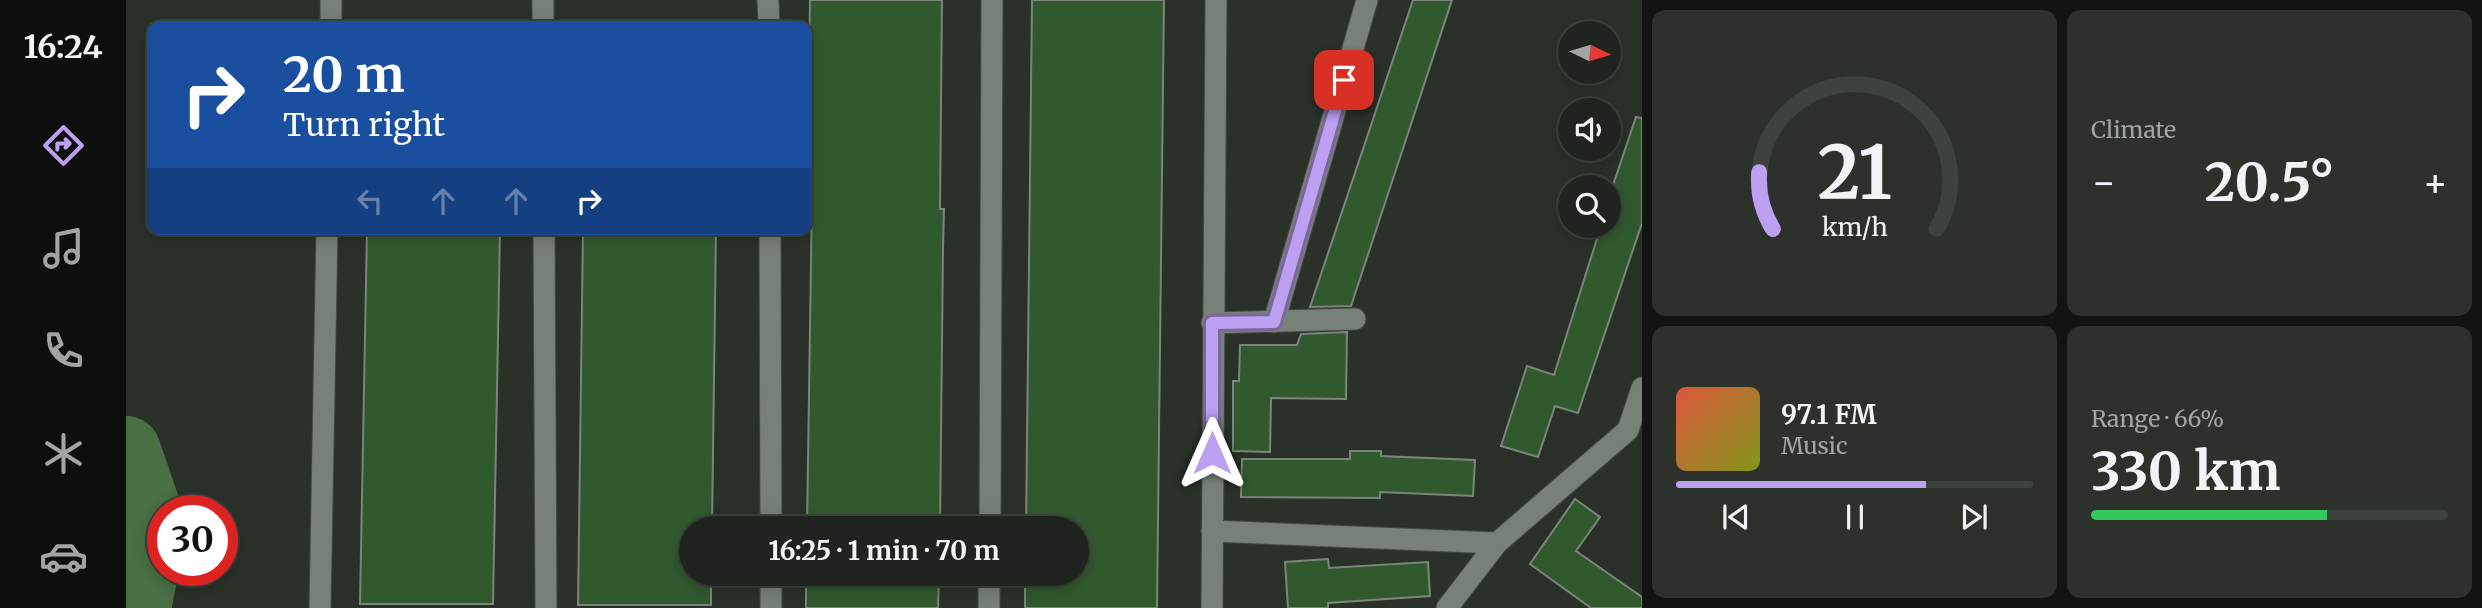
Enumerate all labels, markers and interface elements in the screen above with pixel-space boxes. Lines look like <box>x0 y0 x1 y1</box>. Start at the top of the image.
north arrow <box>1558 21 1620 84</box>
map controls <box>1558 21 1621 238</box>
text: 16:24 <box>24 27 103 67</box>
text: 20 m <box>283 44 404 105</box>
icon: right <box>168 49 259 140</box>
pin <box>1314 50 1374 110</box>
icon: arrive <box>1325 61 1363 99</box>
button: sound <box>1558 98 1621 161</box>
text: Turn right <box>283 105 445 145</box>
text: Climate <box>2091 115 2176 144</box>
icon: directions <box>39 121 88 170</box>
text: 21 <box>1817 127 1892 219</box>
text: 20.5° <box>2205 150 2334 215</box>
text: − <box>2091 159 2116 206</box>
text: + <box>2423 159 2448 206</box>
button: search <box>1558 175 1621 238</box>
icon: left <box>351 182 389 220</box>
icon: ahead <box>424 182 462 220</box>
icon: ahead <box>497 182 535 220</box>
icon: right <box>570 182 608 220</box>
text: km/h <box>1821 211 1888 243</box>
icon: music <box>39 224 88 273</box>
icon: phone <box>39 326 88 375</box>
text: 97.1 FM <box>1781 398 1877 431</box>
text: Range · 66% <box>2091 404 2224 433</box>
position arrow <box>1175 416 1249 490</box>
icon: climate <box>39 429 88 478</box>
text: Music <box>1781 431 1848 460</box>
text: 330 km <box>2091 439 2281 504</box>
speed limit sign: 30 <box>147 495 238 586</box>
icon: previous <box>1717 498 1755 536</box>
icon: pause <box>1836 498 1874 536</box>
icon: next <box>1955 498 1993 536</box>
icon: car <box>39 532 88 581</box>
text: 16:25 · 1 min · 70 m <box>768 534 1000 567</box>

